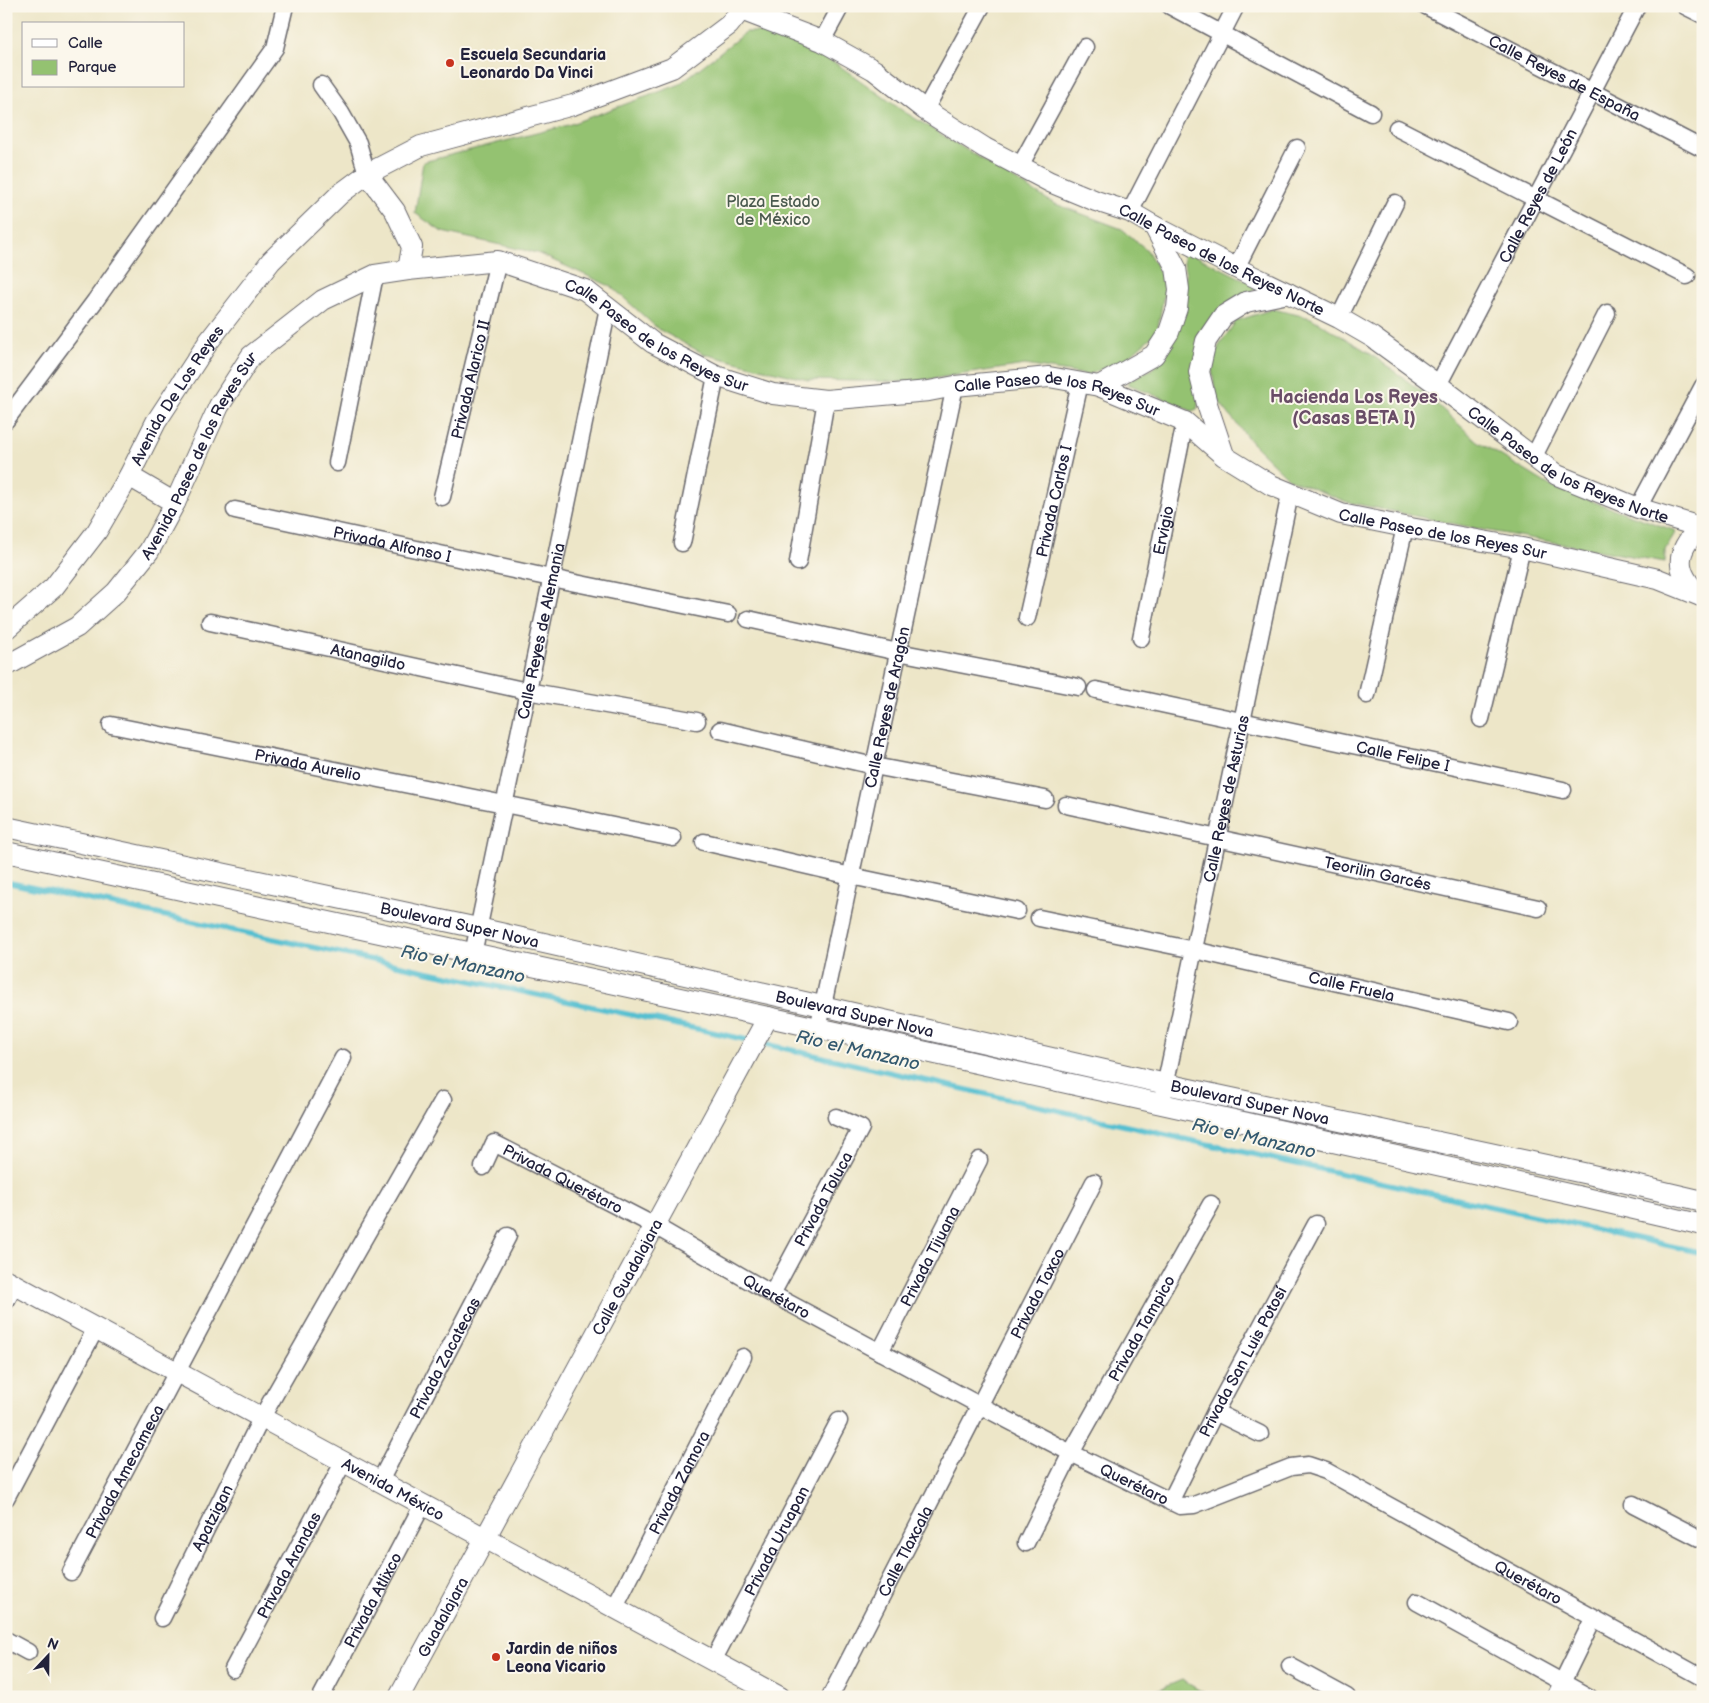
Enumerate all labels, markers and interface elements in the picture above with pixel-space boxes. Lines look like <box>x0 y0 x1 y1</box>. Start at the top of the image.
legend <box>22 22 185 88</box>
street label: Calle Reyes de España <box>1485 32 1643 126</box>
text: Calle <box>68 34 103 53</box>
place label: Escuela Secundaria Leonardo Da Vinci <box>460 46 606 83</box>
marker: Escuela Secundaria Leonardo Da Vinci <box>444 57 456 69</box>
text: Parque <box>68 58 117 77</box>
street label: Calle Reyes de León <box>1496 126 1582 267</box>
park label: Plaza Estado de México <box>726 193 820 230</box>
street label: Calle Paseo de los Reyes Norte <box>1116 201 1328 321</box>
street label: Calle Paseo de los Reyes Sur <box>562 276 750 397</box>
street label: Privada Alarico II <box>448 318 495 441</box>
street label: Avenida De Los Reyes <box>128 322 228 469</box>
street label: Avenida Paseo de los Reyes Sur <box>138 348 261 564</box>
street label: Calle Paseo de los Reyes Sur <box>953 369 1162 421</box>
district label: Hacienda Los Reyes (Casas BETA I) <box>1270 387 1438 429</box>
street label: Calle Paseo de los Reyes Norte <box>1463 403 1671 528</box>
street label: Privada Carlos I <box>1033 443 1077 559</box>
street label: Ervigio <box>1150 504 1179 557</box>
street label: Calle Paseo de los Reyes Sur <box>1337 506 1548 564</box>
street label: Privada Alfonso I <box>331 523 453 567</box>
street label: Calle Reyes de Alemania <box>514 541 570 721</box>
street label: Calle Reyes de Aragón <box>862 625 914 790</box>
street label: Atanagildo <box>329 641 407 675</box>
street label: Calle Reyes de Asturias <box>1200 713 1254 884</box>
street label: Calle Felipe I <box>1354 738 1451 776</box>
street label: Privada Aurelio <box>253 746 363 786</box>
street label: Teorilin Garcés <box>1322 854 1433 895</box>
street label: Boulevard Super Nova <box>378 899 541 953</box>
water label: Rio el Manzano <box>399 941 527 988</box>
street label: Calle Fruela <box>1307 968 1396 1007</box>
street label: Boulevard Super Nova <box>773 988 936 1042</box>
water label: Rio el Manzano <box>794 1026 922 1075</box>
street label: Boulevard Super Nova <box>1168 1077 1331 1130</box>
water label: Rio el Manzano <box>1190 1114 1318 1163</box>
street label: Privada Querétaro <box>499 1141 625 1219</box>
street label: Privada Toluca <box>791 1149 857 1250</box>
street label: Privada Tijuana <box>897 1203 965 1310</box>
street label: Calle Guadalajara <box>589 1216 668 1339</box>
street label: Privada Taxco <box>1007 1245 1070 1342</box>
street label: Querétaro <box>739 1271 813 1324</box>
street label: Privada Tampico <box>1105 1272 1180 1385</box>
street label: Privada San Luis Potosí <box>1196 1284 1292 1441</box>
street label: Privada Zacatecas <box>406 1295 485 1422</box>
street label: Privada Amecameca <box>82 1402 169 1542</box>
street label: Privada Zamora <box>646 1428 715 1538</box>
street label: Avenida México <box>338 1455 447 1525</box>
street label: Querétaro <box>1096 1460 1171 1510</box>
street label: Apatzigan <box>189 1482 238 1555</box>
street label: Privada Uruapan <box>741 1483 814 1599</box>
street label: Calle Tlaxcala <box>875 1503 937 1600</box>
street label: Privada Arandas <box>254 1509 326 1622</box>
street label: Privada Atlixco <box>341 1550 407 1651</box>
street label: Querétaro <box>1491 1557 1565 1610</box>
street label: Guadalajara <box>414 1574 473 1661</box>
north arrow <box>22 1630 72 1680</box>
text: N <box>45 1635 61 1654</box>
place label: Jardin de niños Leona Vicario <box>506 1640 617 1677</box>
marker: Jardin de niños Leona Vicario <box>490 1651 502 1663</box>

